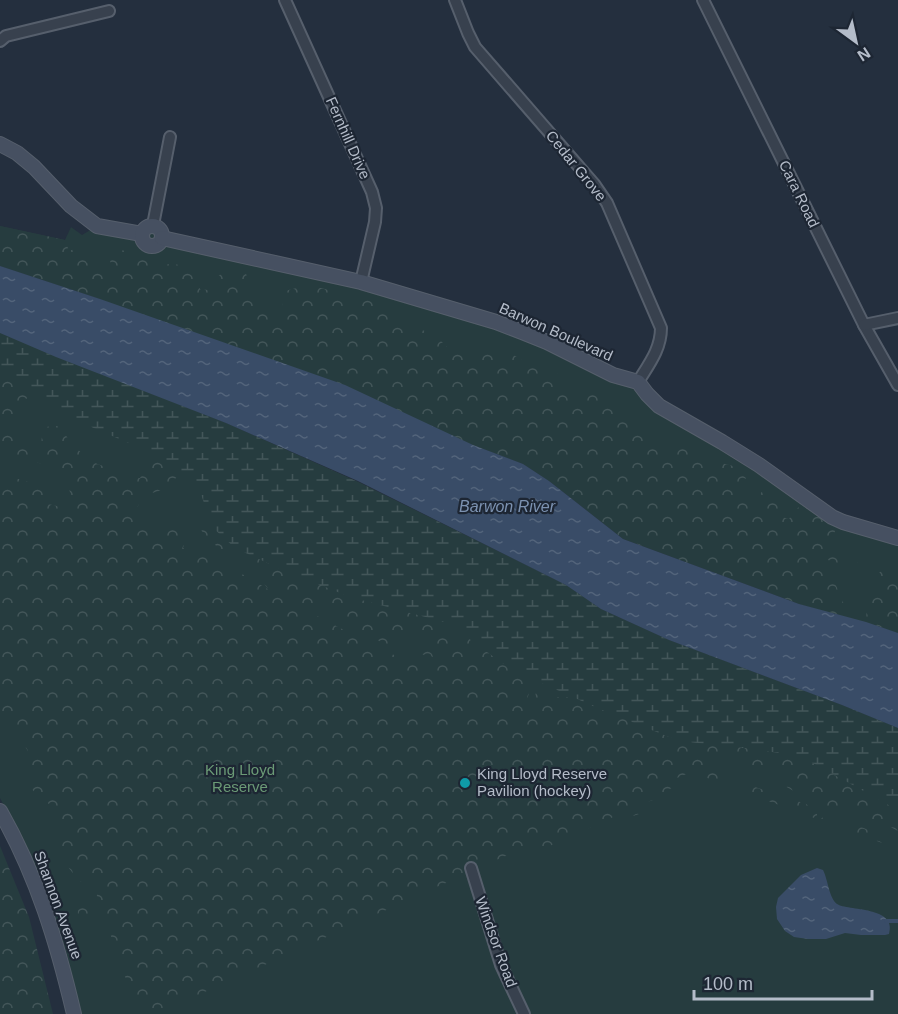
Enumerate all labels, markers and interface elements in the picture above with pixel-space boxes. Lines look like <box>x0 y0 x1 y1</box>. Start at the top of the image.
north arrow <box>826 12 886 72</box>
text: N <box>854 44 873 64</box>
street label: Fernhill Drive <box>323 94 374 182</box>
street label: Cedar Grove <box>543 127 610 204</box>
street label: Cara Road <box>776 157 823 230</box>
street label: Barwon Boulevard <box>497 299 616 364</box>
water label: Barwon River <box>459 498 556 515</box>
park label: King Lloyd Reserve <box>205 761 275 795</box>
place label: King Lloyd Reserve Pavilion (hockey) <box>477 765 607 799</box>
marker: King Lloyd Reserve Pavilion (hockey) <box>458 776 472 790</box>
street label: Shannon Avenue <box>31 848 86 961</box>
street label: Windsor Road <box>472 894 521 989</box>
scale bar <box>694 963 872 1001</box>
text: 100 m <box>703 974 753 994</box>

